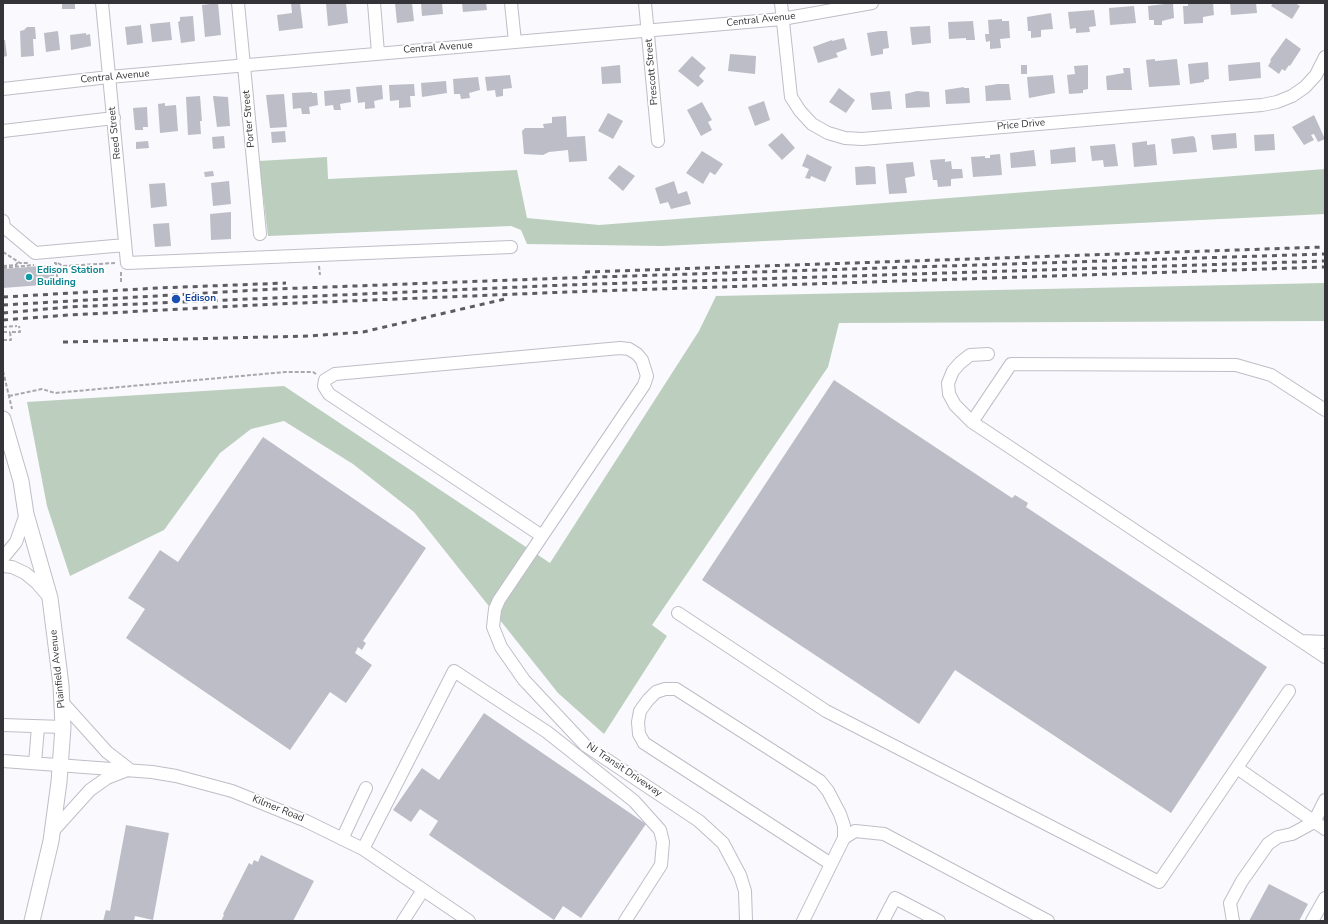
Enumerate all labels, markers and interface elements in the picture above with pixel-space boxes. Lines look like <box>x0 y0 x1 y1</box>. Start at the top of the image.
street label: Central Avenue <box>726 10 796 30</box>
street label: Prescott Street <box>643 38 661 106</box>
street label: Central Avenue <box>403 40 473 56</box>
street label: Central Avenue <box>80 68 150 86</box>
street label: Porter Street <box>241 90 257 148</box>
street label: Reed Street <box>106 106 124 160</box>
street label: Price Drive <box>996 117 1046 133</box>
place label: Edison Station Building <box>37 265 104 288</box>
marker: Edison Station Building <box>24 272 34 282</box>
marker: Edison <box>170 293 182 305</box>
place label: Edison <box>185 293 216 305</box>
street label: Plainfield Avenue <box>48 629 68 709</box>
street label: NJ Transit Driveway <box>584 740 664 800</box>
street label: Kilmer Road <box>250 793 306 825</box>

